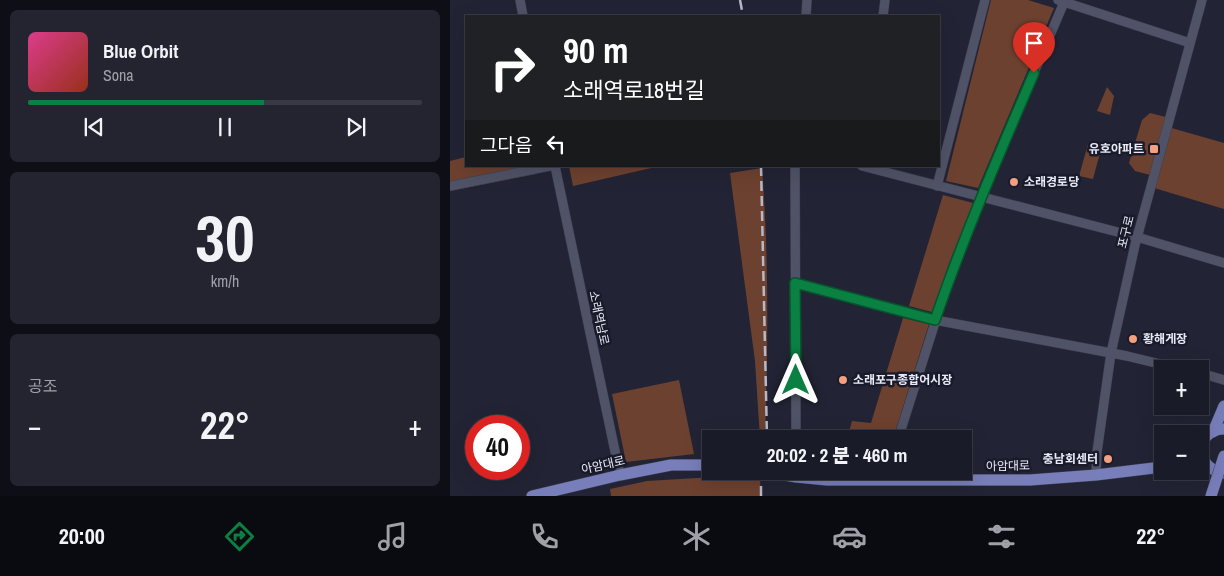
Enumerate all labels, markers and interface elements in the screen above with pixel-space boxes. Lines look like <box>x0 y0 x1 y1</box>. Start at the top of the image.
pin <box>1013 22 1055 73</box>
text: 90 m <box>563 27 628 74</box>
icon: arrive <box>1020 29 1048 57</box>
icon: right <box>480 35 545 100</box>
text: Blue Orbit <box>103 38 178 64</box>
text: Sona <box>103 64 134 86</box>
text: 소래역로18번길 <box>563 75 705 105</box>
icon: previous <box>80 113 108 141</box>
icon: pause <box>211 113 239 141</box>
icon: next <box>342 113 370 141</box>
icon: left <box>542 130 570 158</box>
text: 그다음 <box>480 132 532 158</box>
place label: 유호아파트 <box>1089 141 1144 157</box>
marker: 유호아파트 <box>1148 143 1160 155</box>
place label: 소래경로당 <box>1024 174 1079 190</box>
marker: 소래경로당 <box>1008 176 1020 188</box>
text: 30 <box>195 194 255 281</box>
street label: 포구로 <box>1114 214 1138 250</box>
text: km/h <box>211 270 239 292</box>
street label: 소래역남로 <box>585 289 613 347</box>
place label: 황해게장 <box>1143 331 1187 347</box>
marker: 황해게장 <box>1127 333 1139 345</box>
position arrow <box>769 353 821 405</box>
map controls <box>1154 360 1209 480</box>
button: + <box>1154 360 1209 415</box>
place label: 소래포구종합어시장 <box>853 372 952 388</box>
marker: 소래포구종합어시장 <box>837 374 849 386</box>
text: 공조 <box>28 375 57 397</box>
text: 22° <box>200 400 250 451</box>
text: − <box>28 407 41 445</box>
text: + <box>409 407 422 445</box>
speed limit sign: 40 <box>465 415 530 480</box>
button: − <box>1154 425 1209 480</box>
text: 20:02 · 2 분 · 460 m <box>767 442 907 468</box>
place label: 충남회센터 <box>1043 451 1098 467</box>
street label: 아암대로 <box>580 452 626 478</box>
marker: 충남회센터 <box>1102 453 1114 465</box>
street label: 아암대로 <box>986 458 1030 474</box>
icon: directions <box>222 519 257 554</box>
icon: music <box>375 519 410 554</box>
icon: phone <box>527 519 562 554</box>
icon: climate <box>679 519 714 554</box>
icon: car <box>832 519 867 554</box>
icon: filters <box>984 519 1019 554</box>
text: 20:00 <box>59 521 105 551</box>
text: 22° <box>1136 521 1165 551</box>

